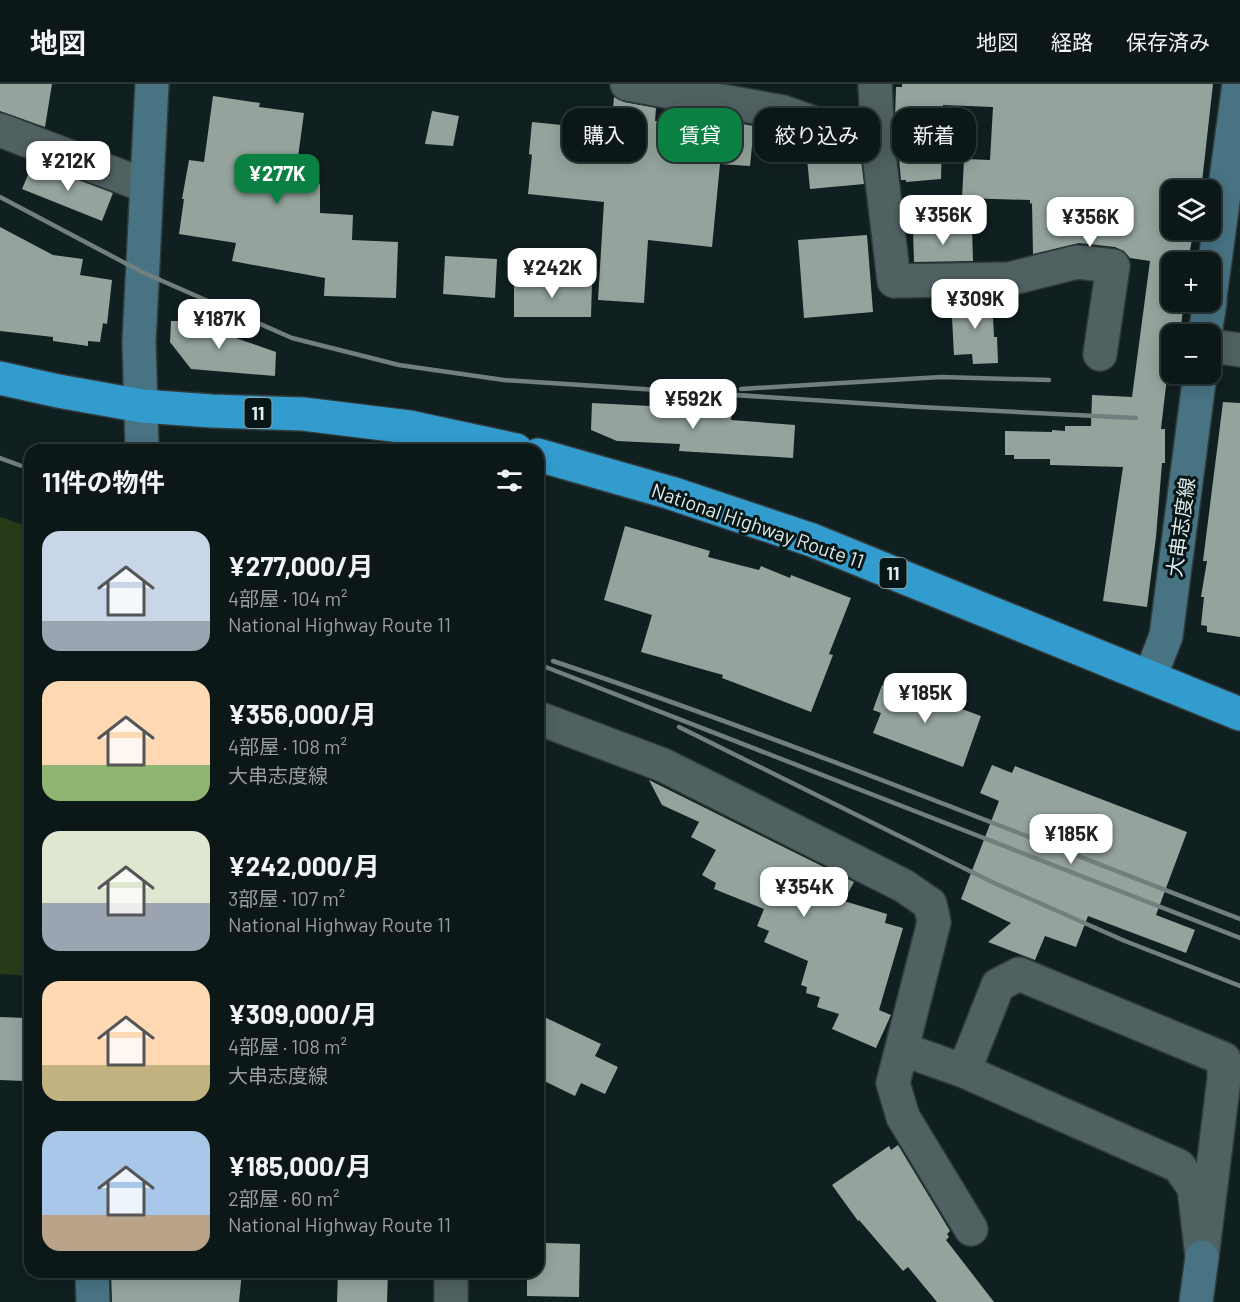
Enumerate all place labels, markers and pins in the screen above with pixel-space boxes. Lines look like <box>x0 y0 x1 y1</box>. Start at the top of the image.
pin: ¥212K <box>26 141 110 192</box>
pin: ¥277K <box>235 154 319 205</box>
pin: ¥356K <box>901 195 985 246</box>
pin: ¥356K <box>1048 197 1132 248</box>
pin: ¥242K <box>510 248 594 299</box>
pin: ¥309K <box>933 279 1017 330</box>
pin: ¥187K <box>177 299 261 350</box>
pin: ¥592K <box>651 379 735 430</box>
pin: ¥185K <box>883 673 967 724</box>
pin: ¥185K <box>1029 814 1113 865</box>
pin: ¥354K <box>762 867 846 918</box>

